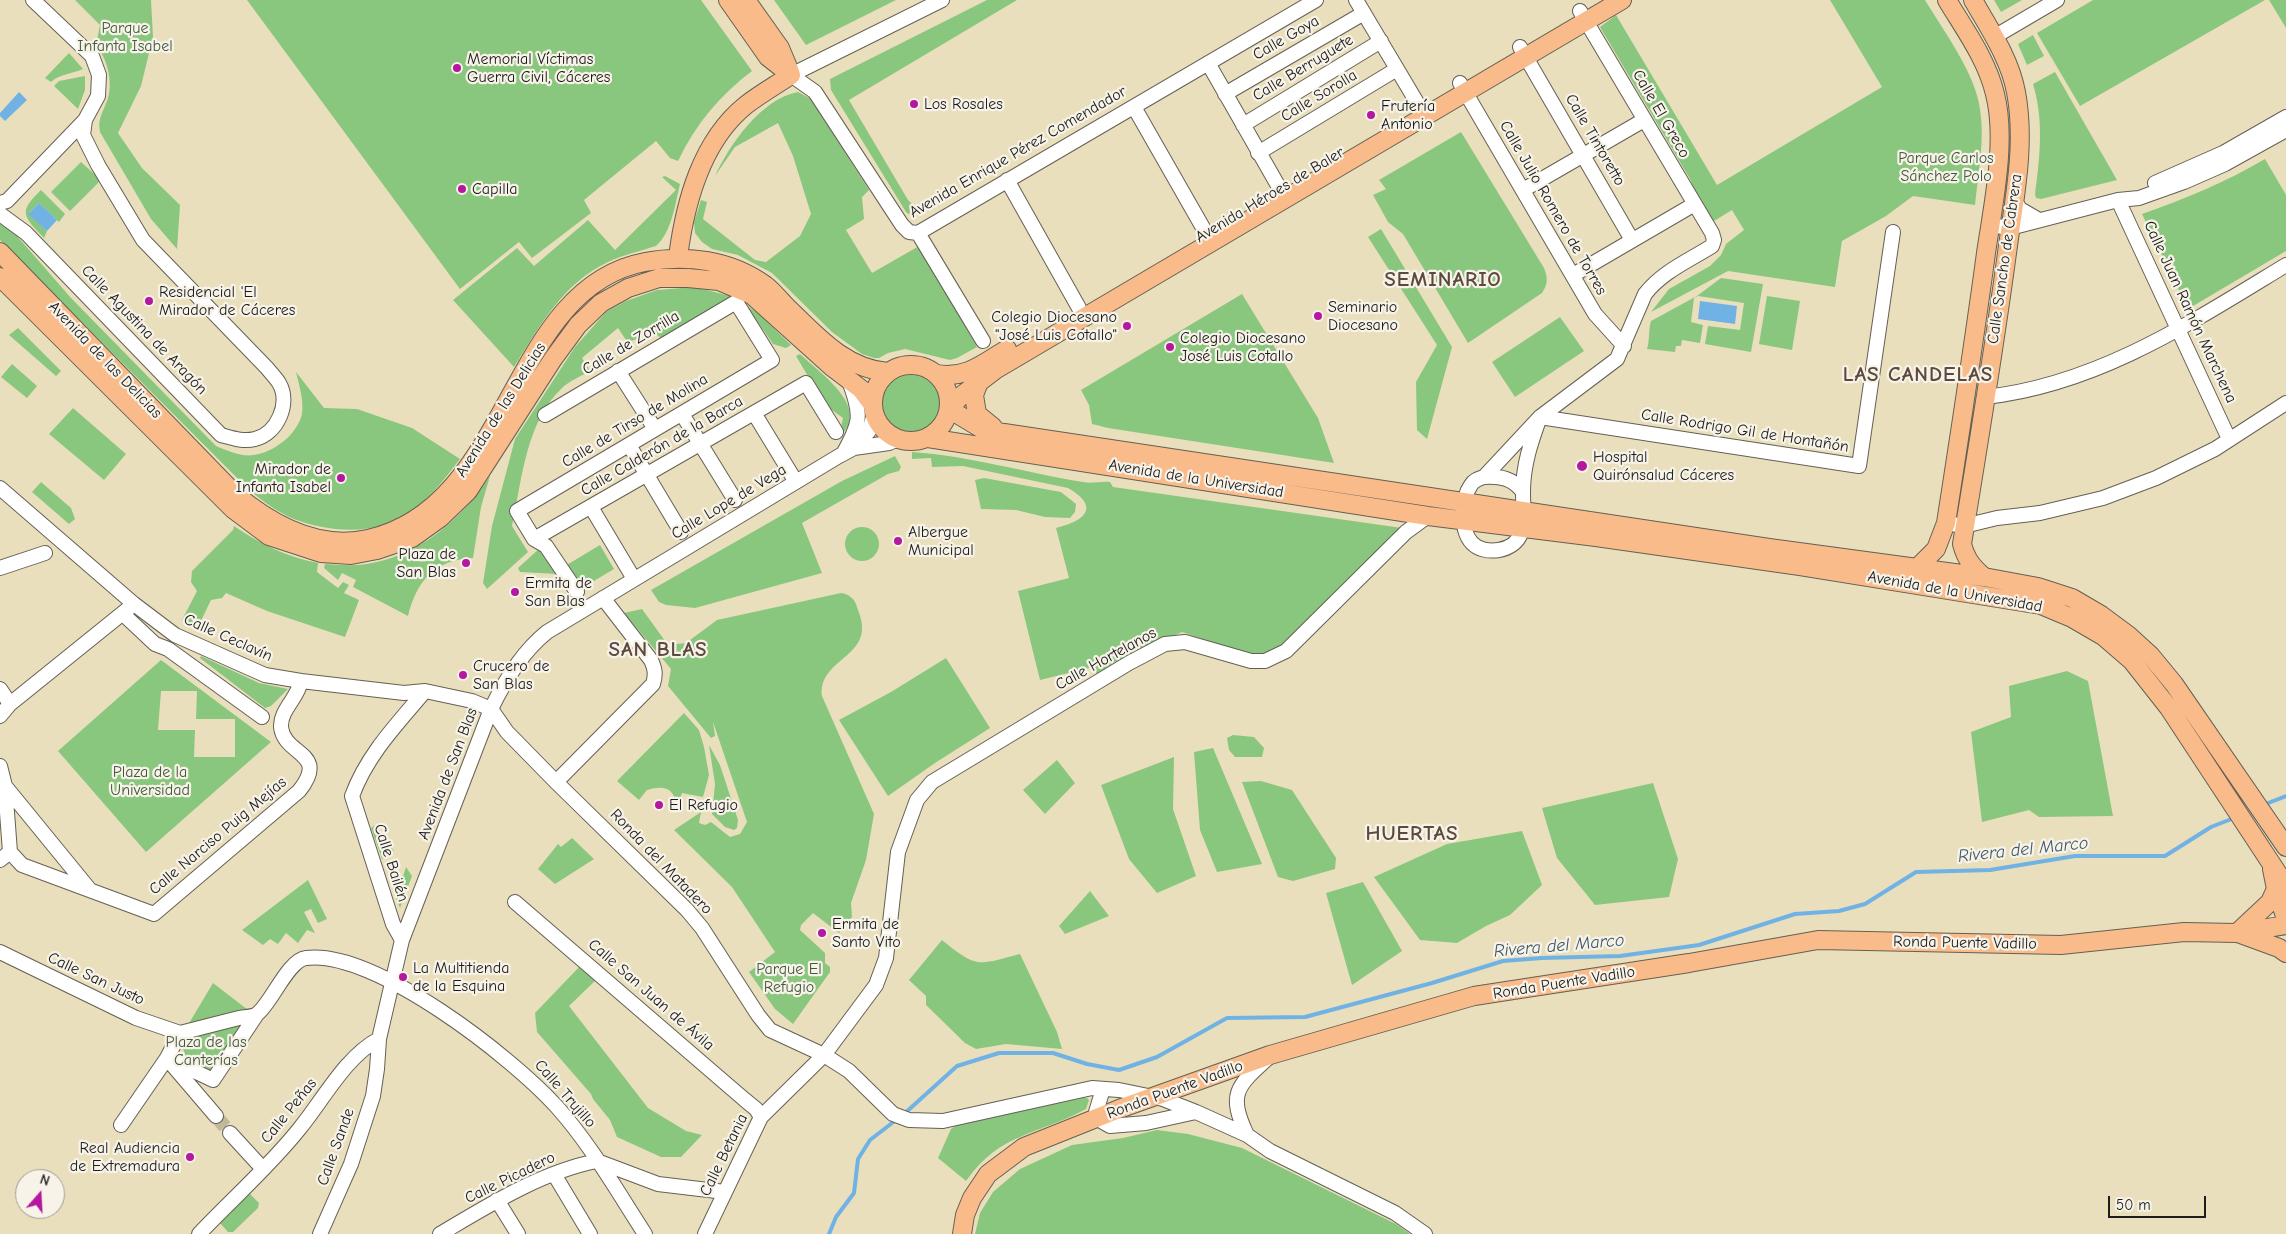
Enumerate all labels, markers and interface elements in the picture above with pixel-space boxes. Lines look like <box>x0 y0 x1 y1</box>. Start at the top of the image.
street label: Calle Goya <box>1249 11 1323 65</box>
park label: Parque Infanta Isabel <box>77 18 173 56</box>
street label: Calle Berruguete <box>1249 30 1357 106</box>
place label: Memorial Víctimas Guerra Civil, Cáceres <box>467 49 610 87</box>
marker: Memorial Víctimas Guerra Civil, Cáceres <box>451 62 463 74</box>
street label: Calle Sorolla <box>1277 66 1361 126</box>
street label: Calle El Greco <box>1628 66 1694 162</box>
street label: Avenida Enrique Pérez Comendador <box>906 82 1130 222</box>
street label: Calle Tintoretto <box>1561 91 1629 189</box>
place label: Los Rosales <box>924 94 1003 114</box>
place label: Frutería Antonio <box>1381 96 1435 134</box>
marker: Los Rosales <box>908 98 920 110</box>
marker: Frutería Antonio <box>1365 109 1377 121</box>
street label: Calle Julio Romero de Torres <box>1495 117 1611 299</box>
street label: Avenida Héroes de Baler <box>1192 143 1348 247</box>
park label: Parque Carlos Sánchez Polo <box>1898 148 1994 186</box>
street label: Calle Sancho de Cabrera <box>1984 173 2026 345</box>
place label: Capilla <box>472 179 517 199</box>
marker: Capilla <box>456 183 468 195</box>
street label: Calle Juan Ramón Marchena <box>2139 218 2241 406</box>
street label: Calle Agustina de Aragón <box>77 261 211 399</box>
district label: SEMINARIO <box>1383 267 1503 293</box>
place label: Residencial 'El Mirador de Cáceres <box>159 282 295 320</box>
marker: Residencial 'El Mirador de Cáceres <box>143 295 155 307</box>
street label: Avenida de las Delicias <box>44 297 166 423</box>
place label: Seminario Diocesano <box>1328 297 1398 335</box>
street label: Calle de Zorrilla <box>579 307 683 379</box>
place label: Colegio Diocesano "José Luis Cotallo" <box>991 307 1117 345</box>
marker: Seminario Diocesano <box>1312 310 1324 322</box>
marker: Colegio Diocesano "José Luis Cotallo" <box>1121 320 1133 332</box>
place label: Colegio Diocesano José Luis Cotallo <box>1180 328 1306 366</box>
street label: Avenida de las Delicias <box>452 339 550 481</box>
marker: Colegio Diocesano José Luis Cotallo <box>1164 341 1176 353</box>
district label: LAS CANDELAS <box>1841 362 1995 388</box>
street label: Calle de Tirso de Molina <box>558 370 712 472</box>
street label: Calle Calderón de la Barca <box>578 392 746 500</box>
street label: Calle Rodrigo Gil de Hontañón <box>1640 405 1850 457</box>
place label: Hospital Quirónsalud Cáceres <box>1593 447 1734 485</box>
street label: Avenida de la Universidad <box>1107 456 1285 502</box>
place label: Mirador de Infanta Isabel <box>236 459 331 497</box>
marker: Hospital Quirónsalud Cáceres <box>1575 459 1589 473</box>
street label: Calle Lope de Vega <box>668 460 790 544</box>
marker: Mirador de Infanta Isabel <box>335 472 347 484</box>
place label: Albergue Municipal <box>908 522 974 560</box>
marker: Albergue Municipal <box>892 535 904 547</box>
place label: Plaza de San Blas <box>396 544 456 582</box>
marker: Plaza de San Blas <box>460 557 472 569</box>
street label: Avenida de la Universidad <box>1866 567 2044 617</box>
place label: Ermita de San Blas <box>525 573 592 611</box>
marker: Ermita de San Blas <box>509 586 521 598</box>
street label: Calle Ceclavín <box>181 610 275 666</box>
street label: Calle Hortelanos <box>1052 623 1160 695</box>
district label: SAN BLAS <box>608 637 708 663</box>
place label: Crucero de San Blas <box>473 656 549 694</box>
marker: Crucero de San Blas <box>457 669 469 681</box>
street label: Avenida de San Blas <box>414 705 482 843</box>
park label: Plaza de la Universidad <box>110 762 190 800</box>
street label: Calle Narciso Puig Mejías <box>145 773 291 899</box>
place label: El Refugio <box>669 795 738 815</box>
marker: El Refugio <box>653 799 665 811</box>
street label: Ronda del Matadero <box>606 805 716 919</box>
district label: HUERTAS <box>1365 821 1459 847</box>
street label: Calle Bailén <box>369 822 413 904</box>
water label: Rivera del Marco <box>1957 832 2089 868</box>
place label: Ermita de Santo Vito <box>832 914 901 952</box>
marker: Ermita de Santo Vito <box>816 927 828 939</box>
water label: Rivera del Marco <box>1493 930 1625 962</box>
street label: Ronda Puente Vadillo <box>1893 932 2037 954</box>
street label: Calle San Juan de Ávila <box>584 935 718 1055</box>
street label: Calle San Justo <box>45 948 147 1010</box>
place label: La Multitienda de la Esquina <box>413 958 509 996</box>
park label: Parque El Refugio <box>756 959 822 997</box>
street label: Ronda Puente Vadillo <box>1492 962 1636 1004</box>
marker: La Multitienda de la Esquina <box>397 971 409 983</box>
park label: Plaza de las Canterías <box>165 1032 247 1070</box>
street label: Calle Trujillo <box>530 1056 600 1132</box>
street label: Ronda Puente Vadillo <box>1104 1056 1246 1124</box>
street label: Calle Peñas <box>257 1074 321 1148</box>
street label: Calle Sande <box>313 1106 359 1188</box>
street label: Calle Betania <box>696 1111 752 1199</box>
place label: Real Audiencia de Extremadura <box>70 1138 180 1176</box>
street label: Calle Picadero <box>462 1148 558 1208</box>
marker: Real Audiencia de Extremadura <box>184 1151 196 1163</box>
north arrow <box>15 1169 65 1219</box>
text: N <box>38 1171 52 1190</box>
scale bar <box>2111 1186 2208 1218</box>
text: 50 m <box>2116 1196 2151 1214</box>

